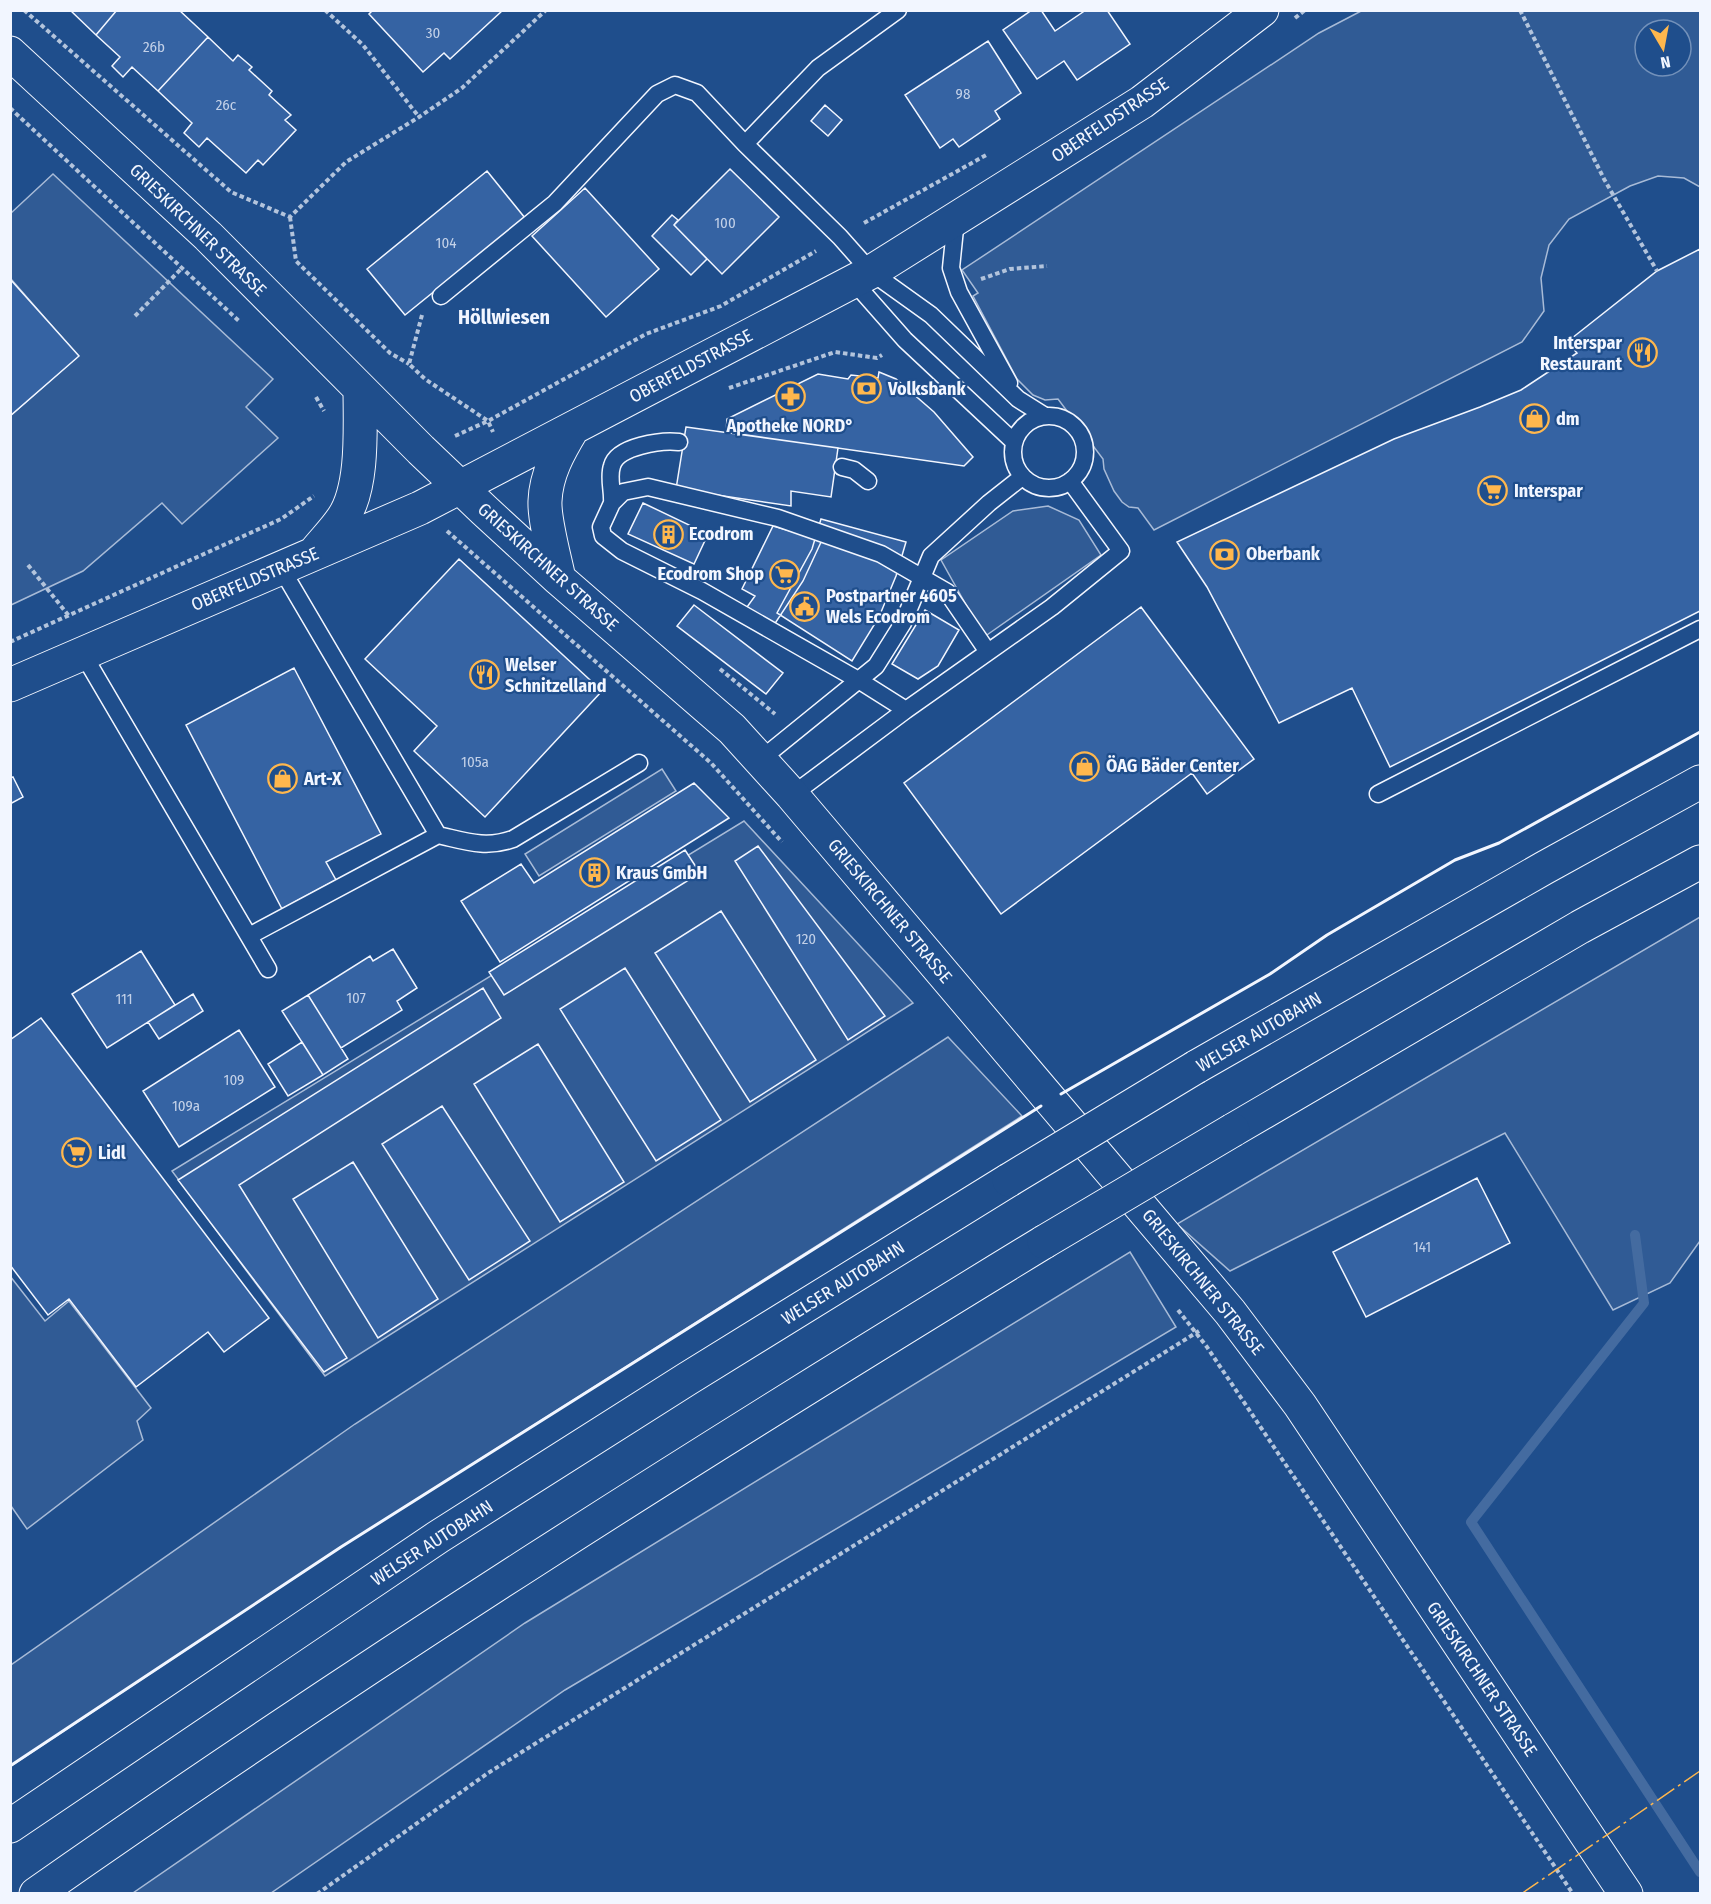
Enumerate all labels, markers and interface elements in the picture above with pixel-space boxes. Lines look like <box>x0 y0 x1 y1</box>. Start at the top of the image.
north arrow <box>1633 18 1693 78</box>
house number: 30 <box>426 24 440 42</box>
house number: 26b <box>143 38 165 56</box>
text: N <box>1659 52 1672 72</box>
street label: OBERFELDSTRASSE <box>1047 73 1173 167</box>
house number: 98 <box>956 85 970 103</box>
house number: 26c <box>216 96 237 114</box>
street label: GRIESKIRCHNER STRASSE <box>125 159 271 301</box>
house number: 100 <box>714 214 736 232</box>
house number: 104 <box>436 234 456 252</box>
district label: Höllwiesen <box>458 305 550 329</box>
street label: OBERFELDSTRASSE <box>626 324 756 408</box>
place label: Interspar Restaurant <box>1540 332 1623 375</box>
restaurant icon: Interspar Restaurant <box>1627 337 1659 369</box>
bank icon: Volksbank <box>851 373 883 405</box>
place label: Volksbank <box>887 378 966 400</box>
pharmacy icon: Apotheke NORD° <box>774 381 806 413</box>
shop icon: dm <box>1519 403 1551 435</box>
place label: dm <box>1556 408 1580 430</box>
place label: Apotheke NORD° <box>725 415 854 437</box>
supermarket icon: Interspar <box>1477 475 1509 507</box>
place label: Interspar <box>1514 480 1583 502</box>
street label: GRIESKIRCHNER STRASSE <box>473 498 623 636</box>
building icon: Ecodrom <box>652 518 684 550</box>
place label: Ecodrom <box>689 523 754 545</box>
bank icon: Oberbank <box>1209 538 1241 570</box>
street label: OBERFELDSTRASSE <box>188 542 322 616</box>
place label: Oberbank <box>1246 543 1321 565</box>
supermarket icon: Ecodrom Shop <box>769 558 801 590</box>
place label: Ecodrom Shop <box>658 563 764 585</box>
place label: Postpartner 4605 Wels Ecodrom <box>826 585 957 628</box>
public building icon: Postpartner 4605 Wels Ecodrom <box>789 590 821 622</box>
place label: Welser Schnitzelland <box>505 654 606 697</box>
restaurant icon: Welser Schnitzelland <box>468 659 500 691</box>
shop icon: ÖAG Bäder Center <box>1069 750 1101 782</box>
house number: 105a <box>461 753 489 771</box>
place label: ÖAG Bäder Center <box>1106 755 1239 777</box>
shop icon: Art-X <box>267 763 299 795</box>
place label: Art-X <box>303 768 342 790</box>
street label: GRIESKIRCHNER STRASSE <box>823 834 957 988</box>
building icon: Kraus GmbH <box>579 857 611 889</box>
place label: Kraus GmbH <box>616 862 707 884</box>
house number: 120 <box>796 930 816 948</box>
street label: WELSER AUTOBAHN <box>1192 987 1326 1077</box>
house number: 107 <box>346 989 366 1007</box>
house number: 111 <box>115 990 133 1008</box>
house number: 109 <box>224 1071 244 1089</box>
house number: 109a <box>172 1097 200 1115</box>
supermarket icon: Lidl <box>61 1137 93 1169</box>
place label: Lidl <box>98 1142 126 1164</box>
street label: GRIESKIRCHNER STRASSE <box>1137 1205 1269 1359</box>
street label: WELSER AUTOBAHN <box>777 1236 909 1330</box>
house number: 141 <box>1413 1238 1431 1256</box>
street label: WELSER AUTOBAHN <box>367 1495 497 1591</box>
street label: GRIESKIRCHNER STRASSE <box>1422 1598 1542 1760</box>

